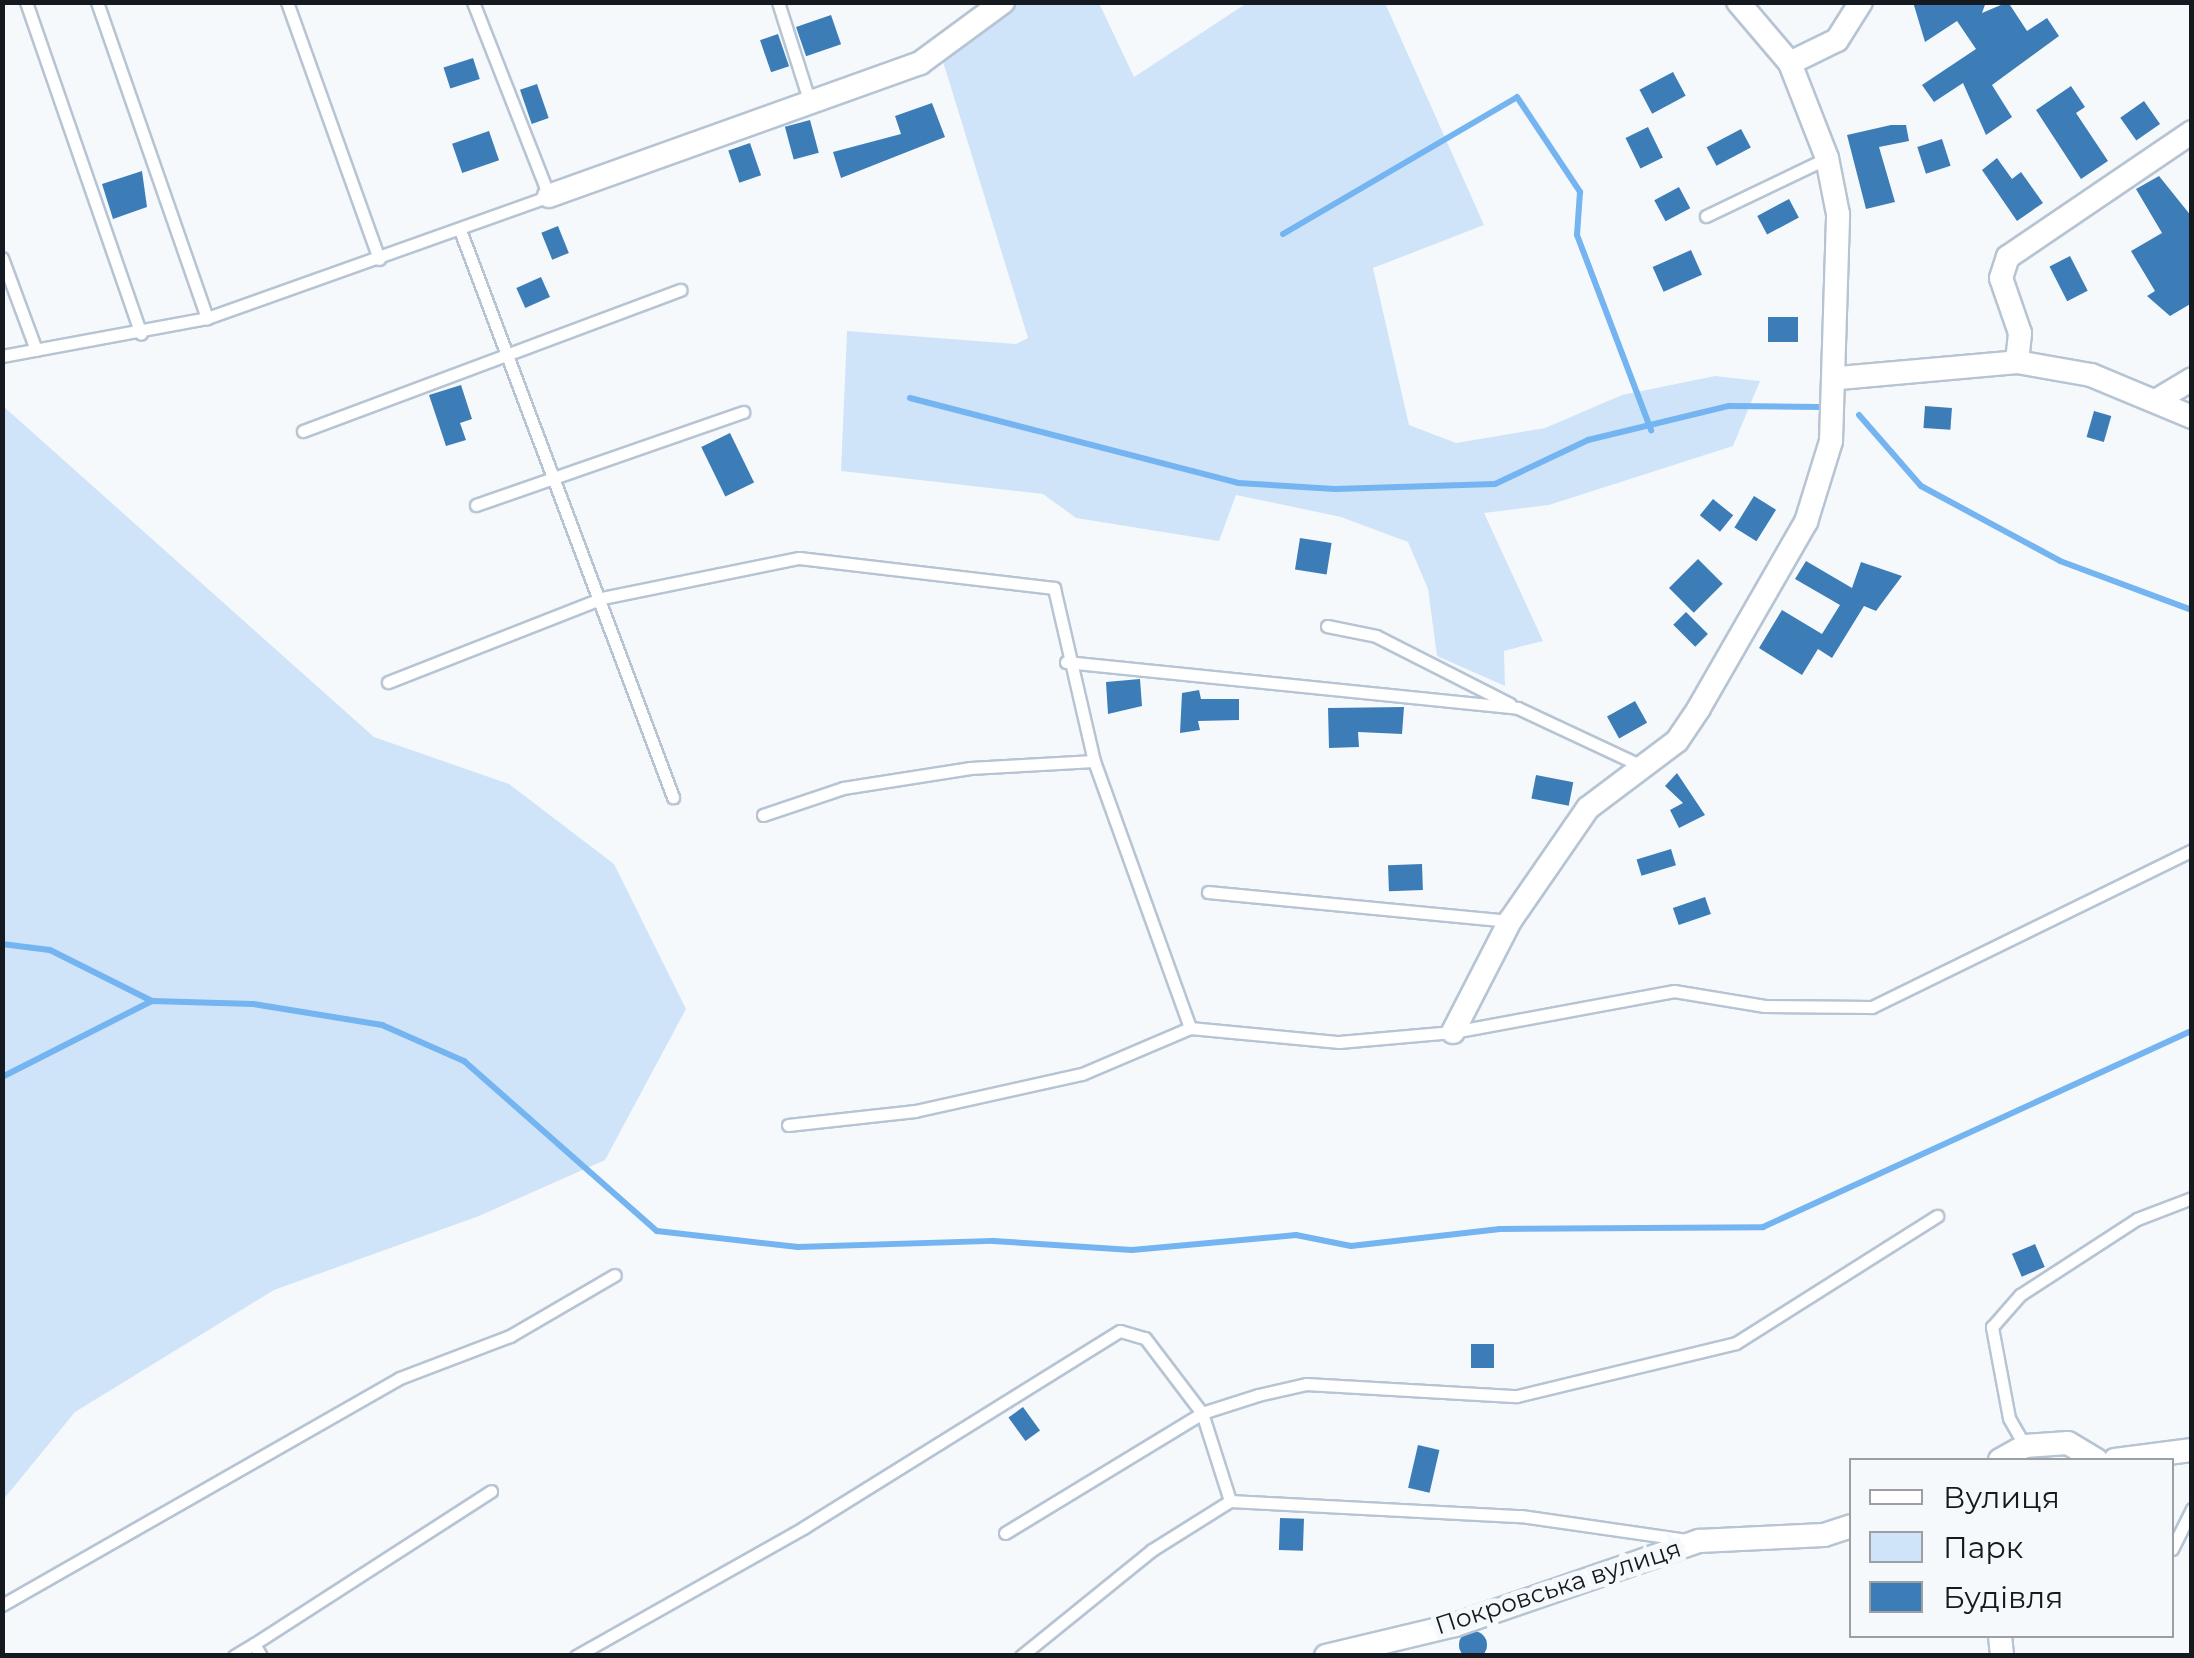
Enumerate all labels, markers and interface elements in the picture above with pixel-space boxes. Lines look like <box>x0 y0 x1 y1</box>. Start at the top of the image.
legend <box>1849 1458 2174 1638</box>
text: Вулиця <box>1943 1479 2060 1516</box>
text: Парк <box>1943 1529 2023 1566</box>
street label: Покровська вулиця <box>1431 1533 1685 1641</box>
text: Будівля <box>1943 1579 2063 1616</box>

